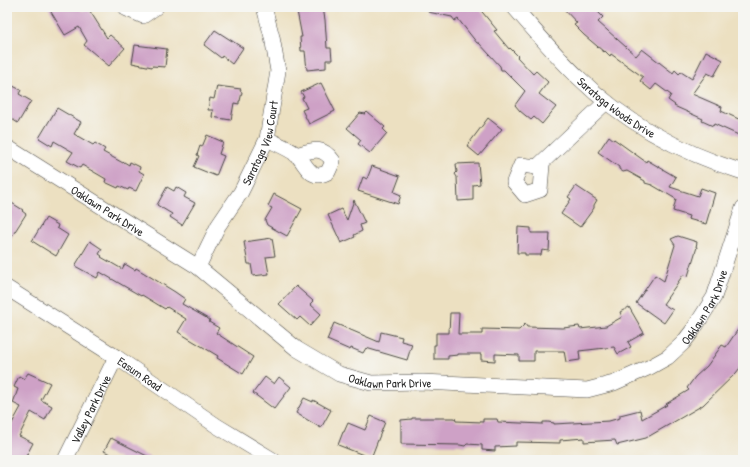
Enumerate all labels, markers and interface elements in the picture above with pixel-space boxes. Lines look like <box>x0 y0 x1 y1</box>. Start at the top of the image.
street label: Saratoga Woods Drive <box>574 73 659 142</box>
street label: Saratoga View Court <box>237 99 282 188</box>
street label: Oaklawn Park Drive <box>68 181 148 240</box>
street label: Oaklawn Park Drive <box>676 267 731 348</box>
street label: Easum Road <box>114 352 166 395</box>
street label: Oaklawn Park Drive <box>347 369 432 392</box>
street label: Valley Park Drive <box>66 371 115 446</box>

